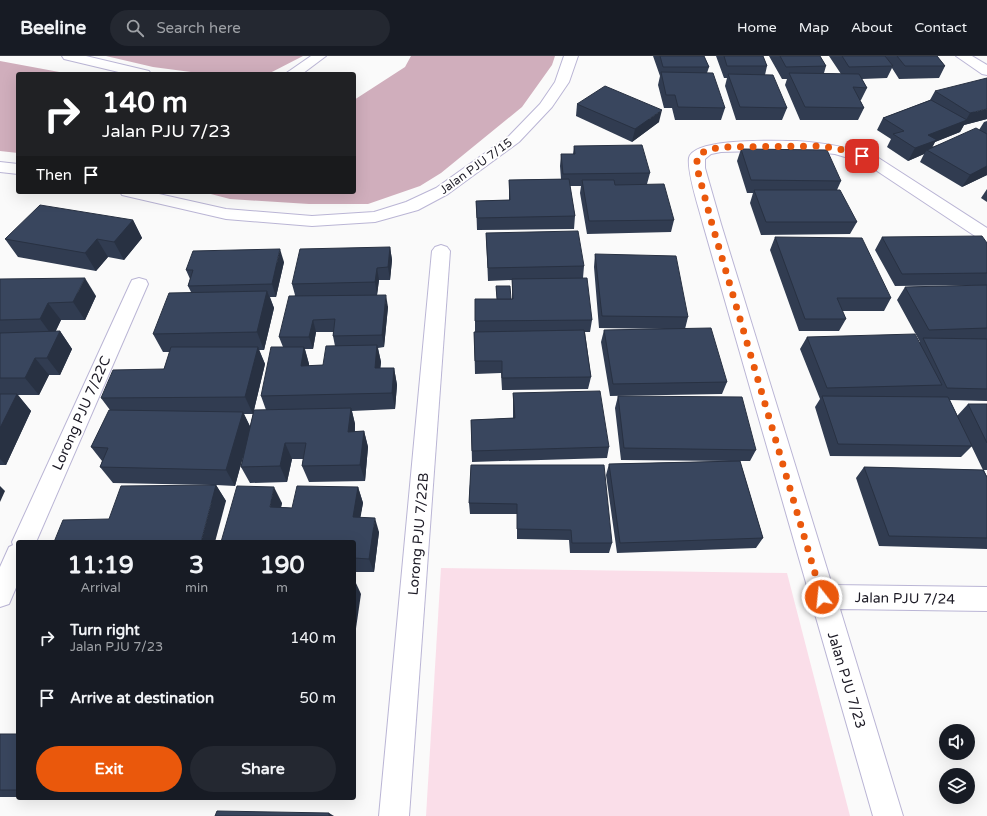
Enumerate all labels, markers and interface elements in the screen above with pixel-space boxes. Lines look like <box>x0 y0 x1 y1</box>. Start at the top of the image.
search box <box>110 10 390 46</box>
text: Beeline <box>20 17 86 39</box>
icon: search <box>124 17 146 39</box>
text: Search here <box>156 19 241 37</box>
text: Home <box>737 19 777 36</box>
text: Map <box>799 19 829 36</box>
text: About <box>851 19 893 36</box>
text: Contact <box>915 19 967 36</box>
text: 140 m <box>102 86 188 120</box>
icon: right <box>36 88 88 140</box>
text: Jalan PJU 7/23 <box>102 120 231 142</box>
street label: Jalan PJU 7/15 <box>437 135 515 197</box>
pin <box>845 139 879 173</box>
icon: arrive <box>851 145 873 167</box>
icon: arrive <box>80 164 102 186</box>
text: Then <box>36 166 72 184</box>
street label: Lorong PJU 7/22C <box>49 353 114 473</box>
street label: Lorong PJU 7/22B <box>405 472 432 596</box>
text: 11:19 <box>67 551 134 580</box>
text: 3 <box>189 551 204 580</box>
text: 190 <box>259 551 305 580</box>
position arrow <box>801 576 843 618</box>
text: Arrival <box>80 580 121 596</box>
text: min <box>185 580 208 596</box>
text: m <box>276 580 288 596</box>
street label: Jalan PJU 7/24 <box>855 589 955 608</box>
text: Turn right <box>70 621 140 639</box>
icon: right <box>36 627 58 649</box>
text: 140 m <box>290 629 336 647</box>
street label: Jalan PJU 7/23 <box>824 630 869 731</box>
text: Jalan PJU 7/23 <box>70 639 163 655</box>
icon: arrive <box>36 687 58 709</box>
text: Arrive at destination <box>70 689 214 707</box>
text: 50 m <box>299 689 336 707</box>
map controls <box>939 724 975 804</box>
button: sound <box>939 724 975 760</box>
button: Exit <box>36 746 182 792</box>
button: Share <box>190 746 336 792</box>
button: layers <box>939 768 975 804</box>

